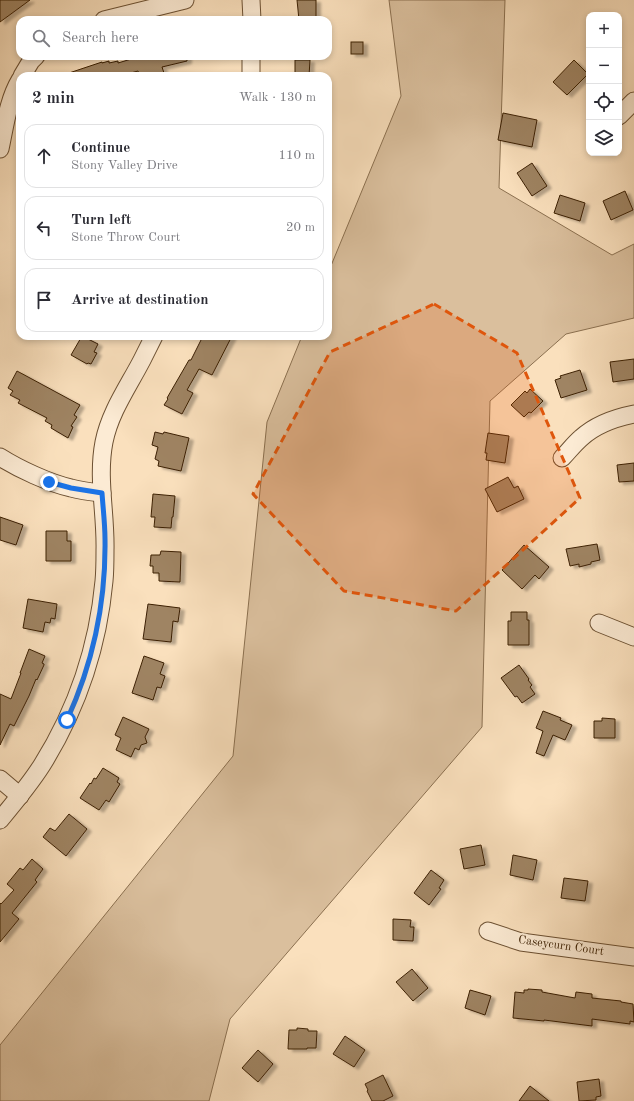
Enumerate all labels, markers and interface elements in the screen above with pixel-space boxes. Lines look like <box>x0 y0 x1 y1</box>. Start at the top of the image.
map controls <box>586 12 622 156</box>
button: + <box>586 12 622 48</box>
search box <box>16 16 332 60</box>
icon: search <box>30 27 52 49</box>
text: Search here <box>62 31 139 46</box>
button: − <box>586 48 622 84</box>
button: locate <box>586 84 622 120</box>
text: 2 min <box>32 90 75 107</box>
text: Walk · 130 m <box>239 91 316 104</box>
button: layers <box>586 120 622 156</box>
text: Continue <box>71 141 130 156</box>
icon: ahead <box>33 145 55 167</box>
text: 110 m <box>278 149 315 162</box>
text: Stony Valley Drive <box>71 159 178 172</box>
text: Turn left <box>71 213 131 228</box>
icon: left <box>33 217 55 239</box>
text: 20 m <box>286 221 315 234</box>
text: Stone Throw Court <box>71 231 180 244</box>
icon: arrive <box>33 289 55 311</box>
text: Arrive at destination <box>71 293 209 308</box>
route end <box>40 473 58 491</box>
route start <box>58 711 76 729</box>
street label: Caseycurn Court <box>517 934 605 958</box>

